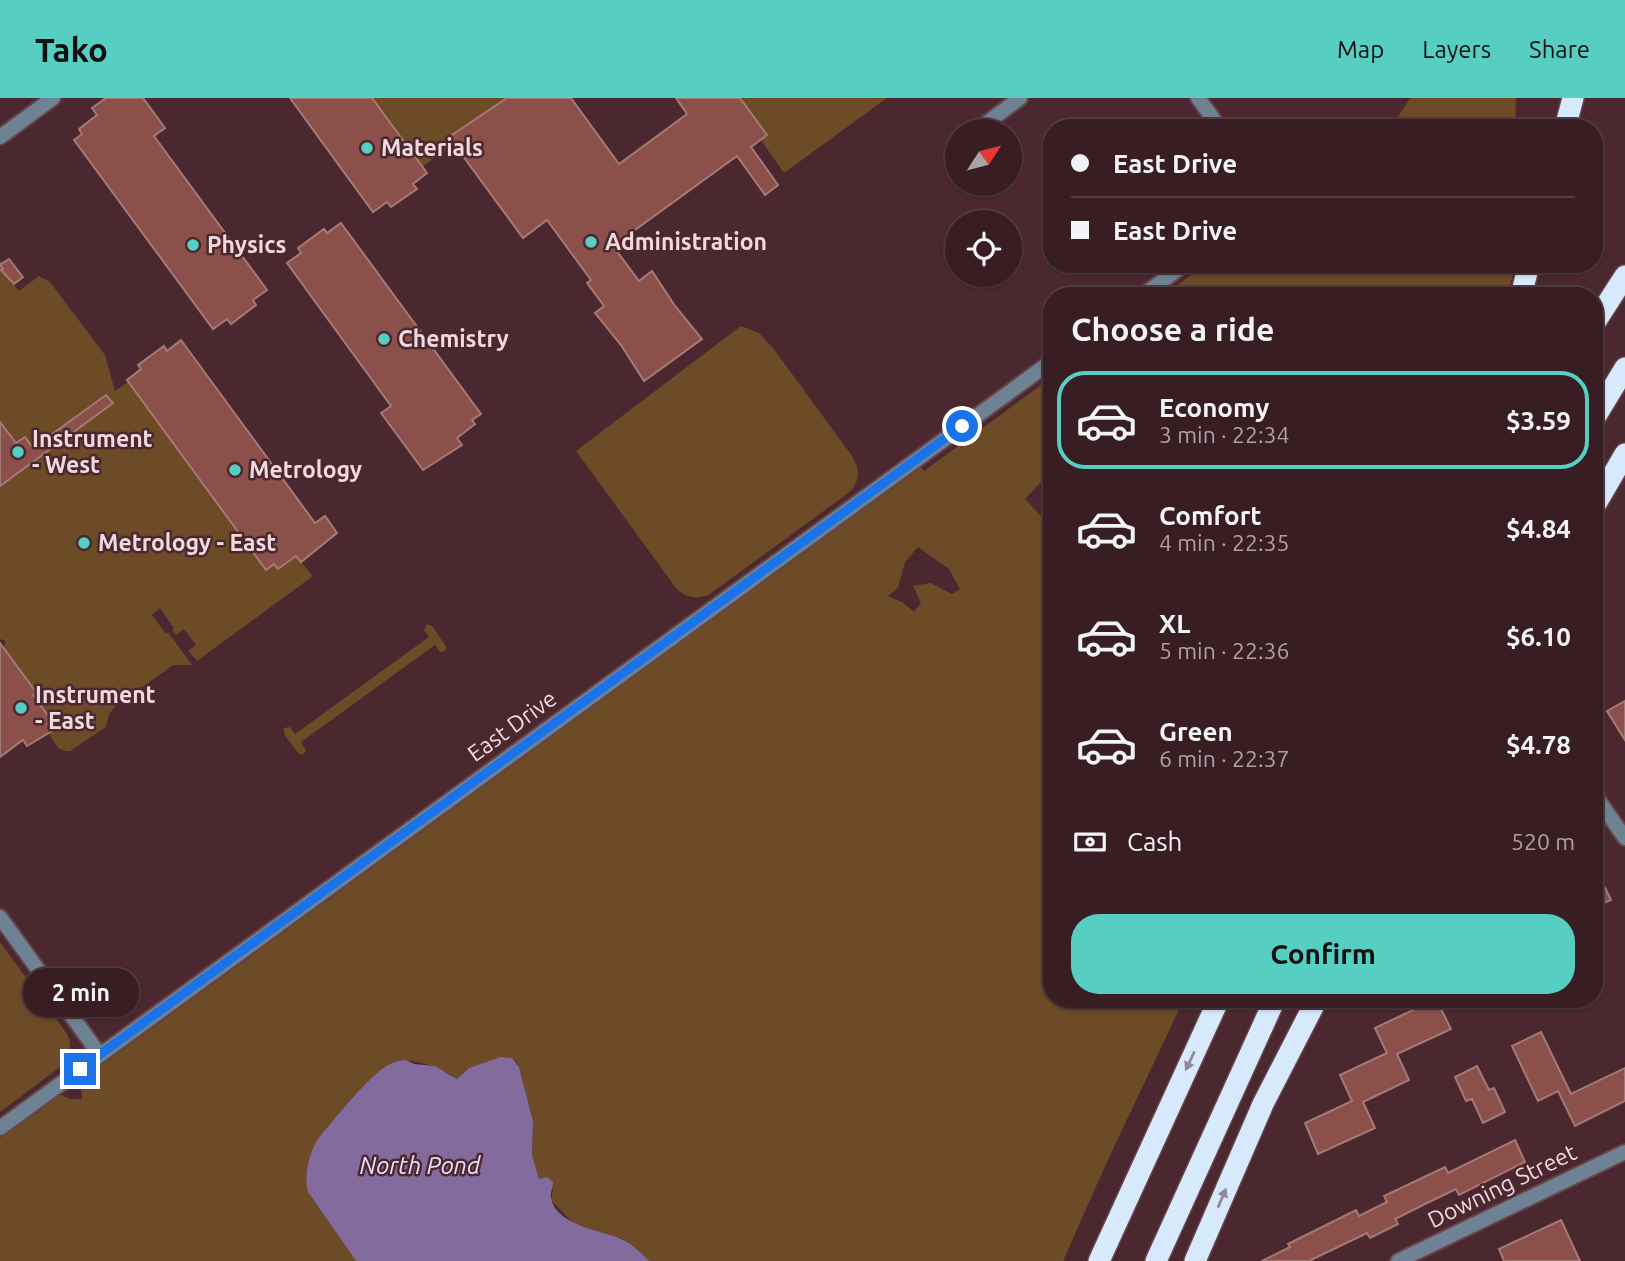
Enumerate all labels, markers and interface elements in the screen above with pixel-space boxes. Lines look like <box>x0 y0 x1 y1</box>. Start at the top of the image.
text: Tako <box>35 31 108 68</box>
text: Map <box>1337 36 1384 63</box>
text: Layers <box>1422 36 1491 63</box>
text: Share <box>1529 36 1590 63</box>
north arrow <box>945 119 1022 196</box>
map controls <box>945 119 1022 287</box>
place label: Materials <box>381 135 483 160</box>
marker: Materials <box>359 140 375 156</box>
text: East Drive <box>1113 149 1237 178</box>
button: locate <box>945 210 1022 287</box>
text: East Drive <box>1113 216 1237 245</box>
place label: Administration <box>605 229 767 254</box>
place label: Physics <box>207 232 286 257</box>
marker: Administration <box>583 234 599 250</box>
marker: Physics <box>185 237 201 253</box>
text: Choose a ride <box>1071 311 1274 347</box>
place label: Chemistry <box>398 326 509 351</box>
marker: Chemistry <box>376 331 392 347</box>
icon: car <box>1075 389 1138 452</box>
text: Economy <box>1159 393 1269 422</box>
text: $3.59 <box>1506 406 1571 435</box>
route start <box>946 410 978 442</box>
text: 3 min · 22:34 <box>1159 422 1290 447</box>
place label: Instrument - West <box>32 426 153 477</box>
marker: Instrument - West <box>10 444 26 460</box>
place label: Metrology <box>249 457 362 482</box>
marker: Metrology <box>227 462 243 478</box>
icon: car <box>1075 497 1138 560</box>
text: Comfort <box>1159 501 1262 530</box>
text: $4.84 <box>1506 514 1571 543</box>
place label: Metrology - East <box>98 530 276 555</box>
text: 4 min · 22:35 <box>1159 530 1290 555</box>
marker: Metrology - East <box>76 535 92 551</box>
icon: car <box>1075 605 1138 668</box>
text: XL <box>1159 609 1190 638</box>
text: $6.10 <box>1506 622 1571 651</box>
text: 5 min · 22:36 <box>1159 638 1290 663</box>
place label: Instrument - East <box>35 682 156 733</box>
street label: East Drive <box>463 685 561 766</box>
marker: Instrument - East <box>13 700 29 716</box>
icon: car <box>1075 713 1138 776</box>
text: Green <box>1159 717 1233 746</box>
text: $4.78 <box>1506 730 1571 759</box>
text: 6 min · 22:37 <box>1159 746 1290 771</box>
icon: cash <box>1071 823 1109 861</box>
text: Cash <box>1127 827 1182 856</box>
text: 520 m <box>1511 829 1575 854</box>
button: Confirm <box>1071 914 1575 994</box>
callout: 2 min <box>22 968 138 1016</box>
text: 2 min <box>52 980 110 1005</box>
one-way arrow <box>1185 1051 1196 1071</box>
route end <box>64 1053 96 1085</box>
street label: Downing Street <box>1423 1139 1580 1232</box>
water label: North Pond <box>360 1152 481 1179</box>
one-way arrow <box>1217 1188 1228 1209</box>

